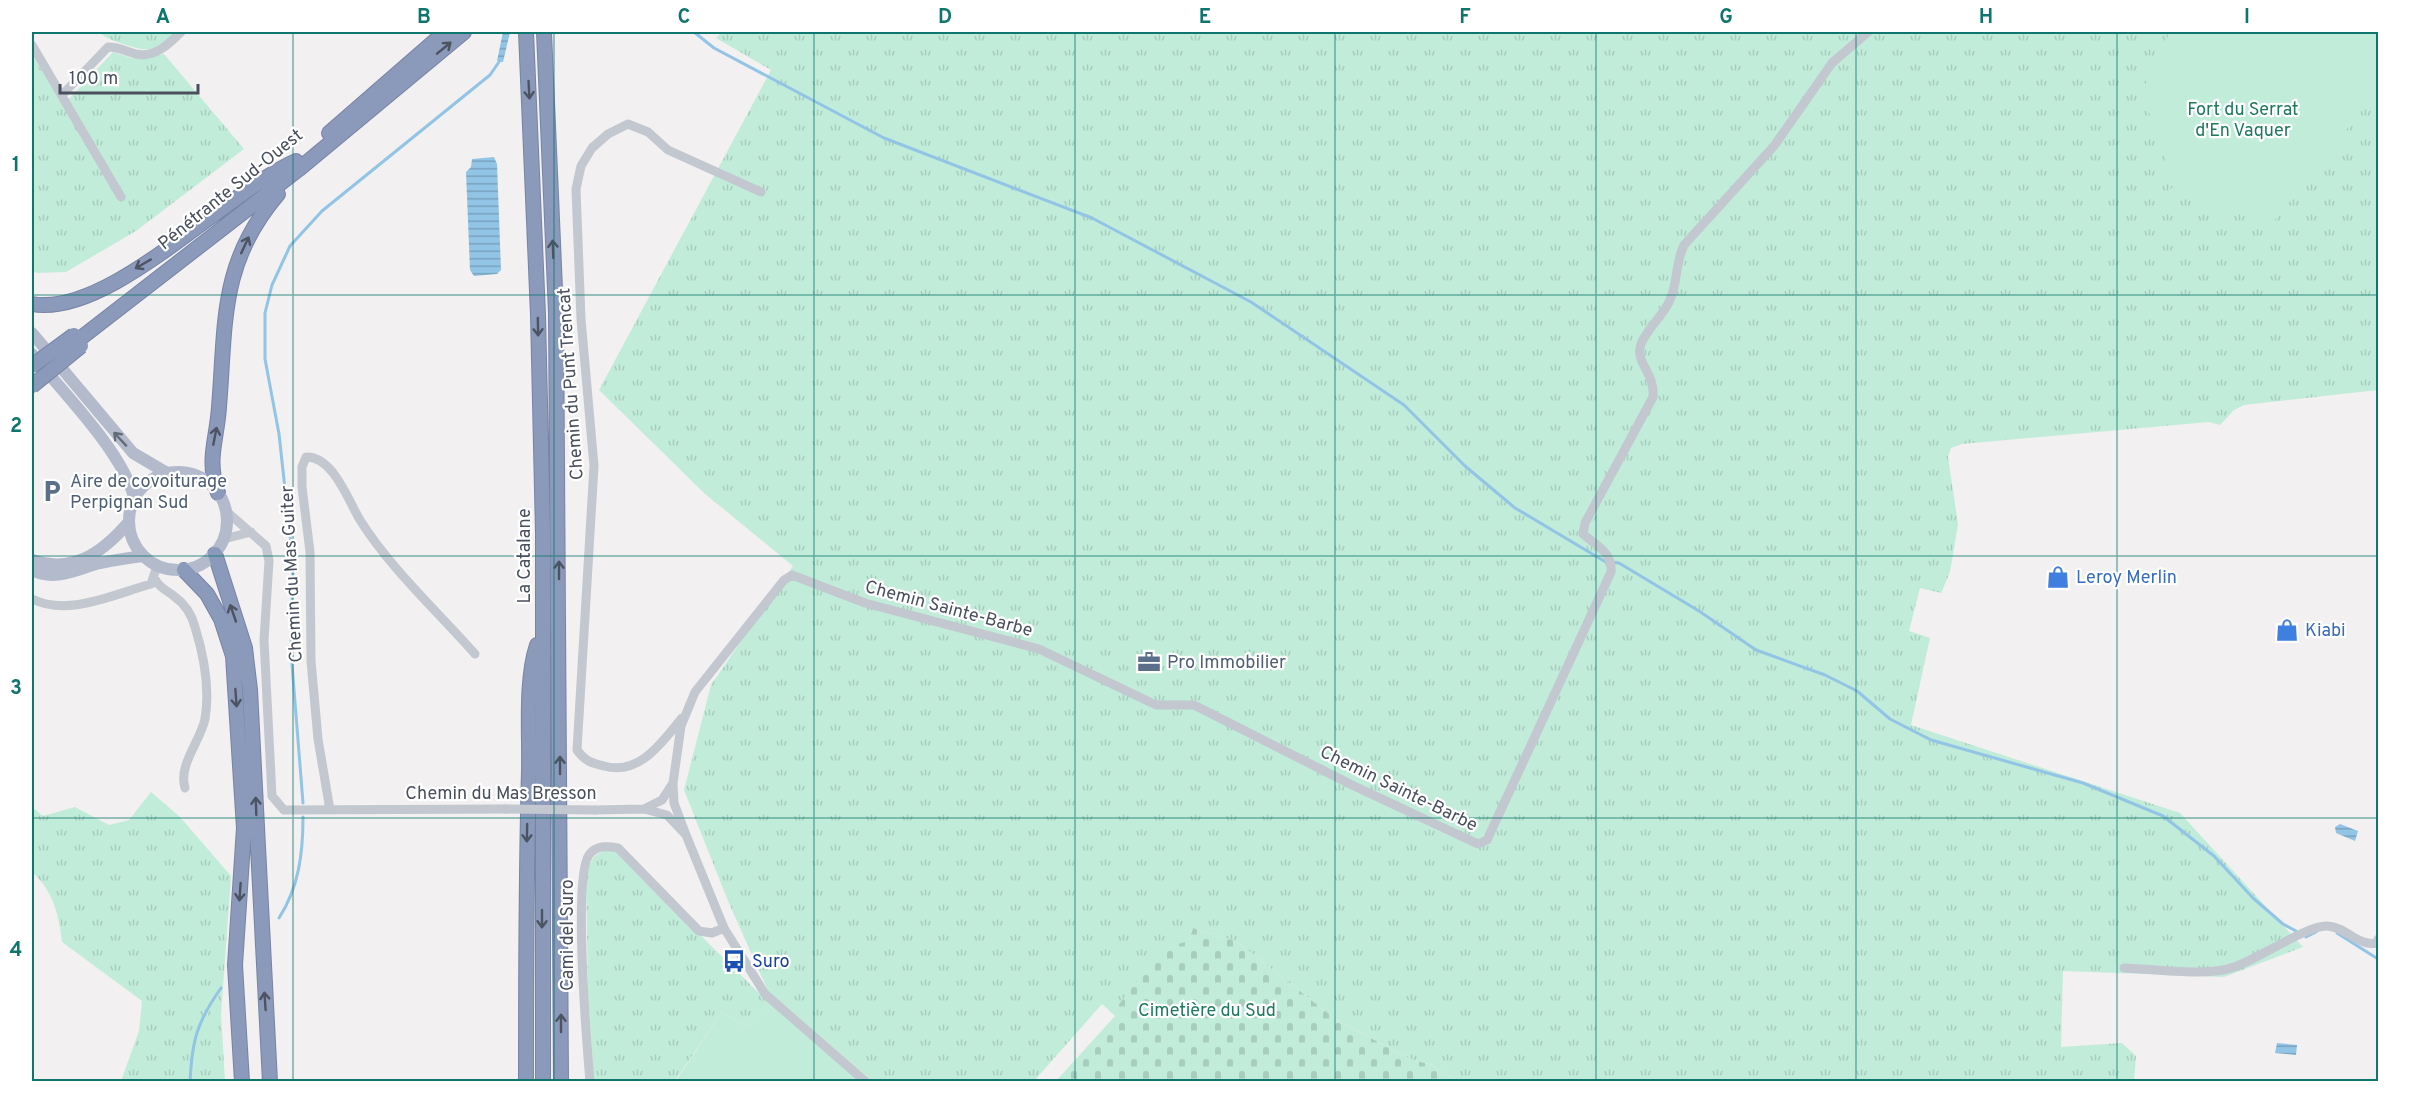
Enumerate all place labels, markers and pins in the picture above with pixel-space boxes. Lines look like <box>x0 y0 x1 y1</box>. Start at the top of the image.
place label: Aire de covoiturage Perpignan Sud <box>70 471 227 515</box>
parking icon: Aire de covoiturage Perpignan Sud <box>39 478 65 504</box>
shop icon: Leroy Merlin <box>2045 564 2071 590</box>
place label: Leroy Merlin <box>2076 567 2177 590</box>
shop icon: Kiabi <box>2274 617 2300 643</box>
place label: Kiabi <box>2305 620 2346 643</box>
office icon: Pro Immobilier <box>1136 649 1162 675</box>
place label: Pro Immobilier <box>1167 652 1286 675</box>
bus stop icon: Suro <box>721 948 747 974</box>
place label: Suro <box>752 951 790 974</box>

